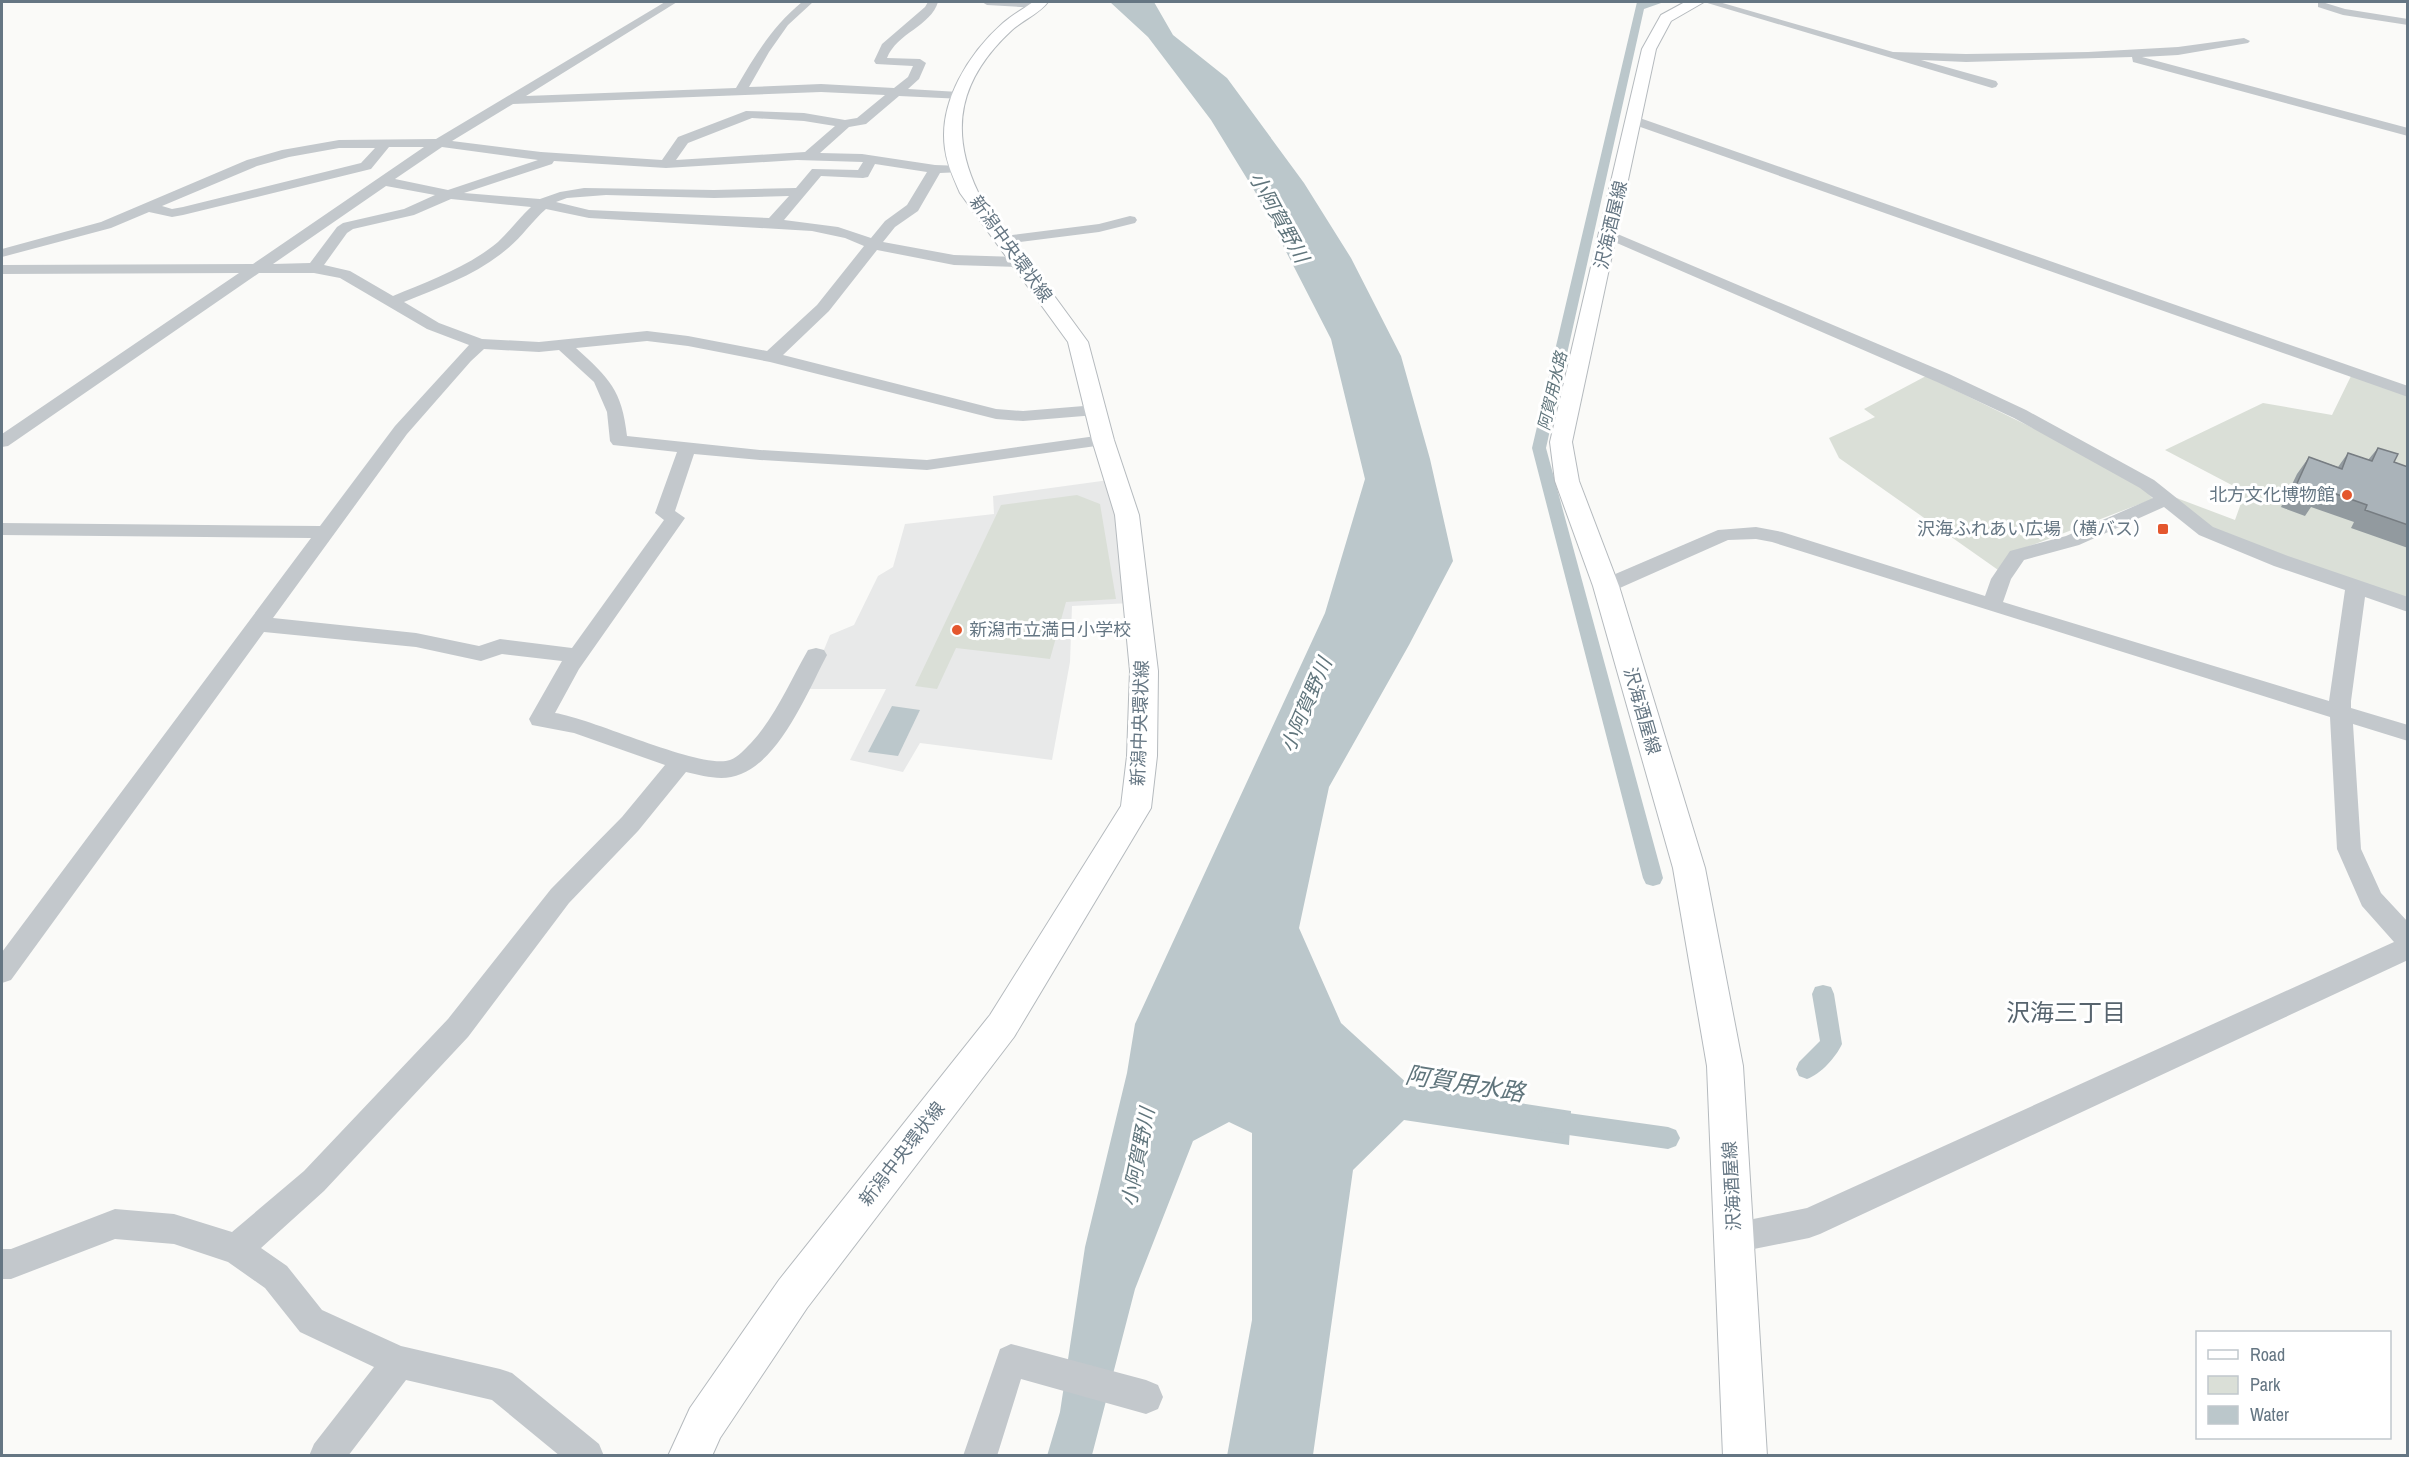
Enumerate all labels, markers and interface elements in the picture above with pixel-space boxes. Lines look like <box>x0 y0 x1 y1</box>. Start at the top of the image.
water label: 小阿賀野川 <box>1243 166 1316 269</box>
street label: 沢海酒屋線 <box>1588 178 1633 272</box>
street label: 新潟中央環状線 <box>964 190 1059 307</box>
water label: 阿賀用水路 <box>1532 348 1572 432</box>
place label: 北方文化博物館 <box>2209 482 2335 507</box>
marker: 北方文化博物館 <box>2340 488 2354 502</box>
place label: 沢海ふれあい広場（横バス） <box>1917 516 2151 541</box>
marker: 沢海ふれあい広場（横バス） <box>2156 522 2170 536</box>
place label: 新潟市立満日小学校 <box>969 617 1131 642</box>
marker: 新潟市立満日小学校 <box>950 623 964 637</box>
water label: 小阿賀野川 <box>1274 652 1338 756</box>
street label: 新潟中央環状線 <box>1125 660 1154 786</box>
street label: 沢海酒屋線 <box>1618 664 1667 758</box>
district label: 沢海三丁目 <box>2006 996 2126 1028</box>
water label: 阿賀用水路 <box>1403 1058 1529 1109</box>
street label: 新潟中央環状線 <box>853 1096 950 1211</box>
water label: 小阿賀野川 <box>1115 1103 1161 1209</box>
street label: 沢海酒屋線 <box>1717 1140 1746 1232</box>
legend <box>2196 1331 2391 1439</box>
text: Road <box>2250 1342 2285 1367</box>
text: Park <box>2250 1372 2281 1397</box>
text: Water <box>2250 1402 2289 1427</box>

